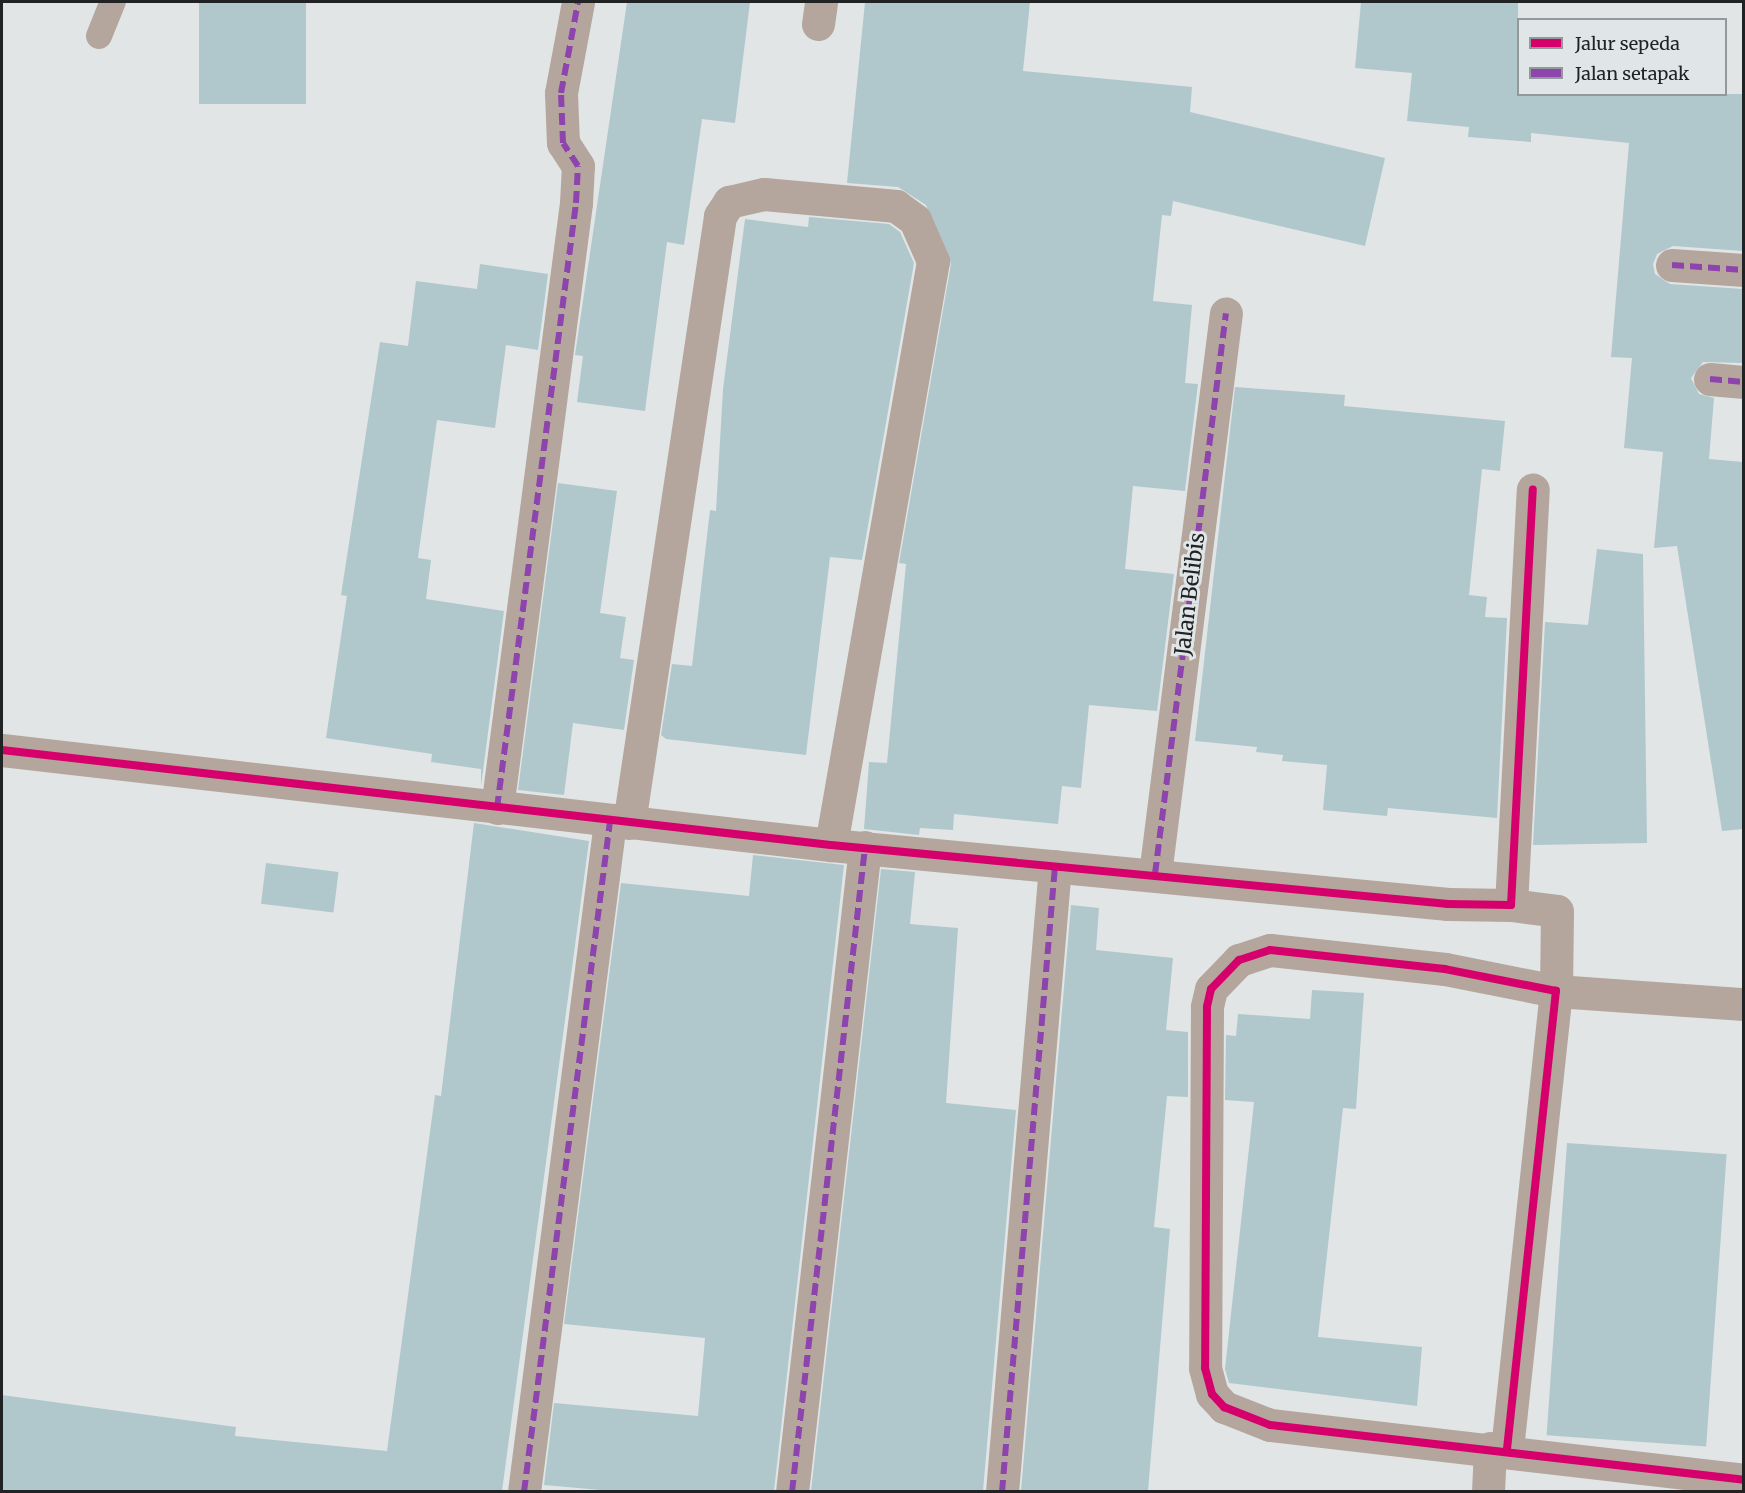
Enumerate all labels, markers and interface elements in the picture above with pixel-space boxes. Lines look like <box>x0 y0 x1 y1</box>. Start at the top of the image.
legend <box>1517 18 1727 96</box>
text: Jalur sepeda <box>1575 32 1680 55</box>
text: Jalan setapak <box>1575 62 1690 85</box>
street label: Jalan Belibis <box>1170 531 1210 657</box>

